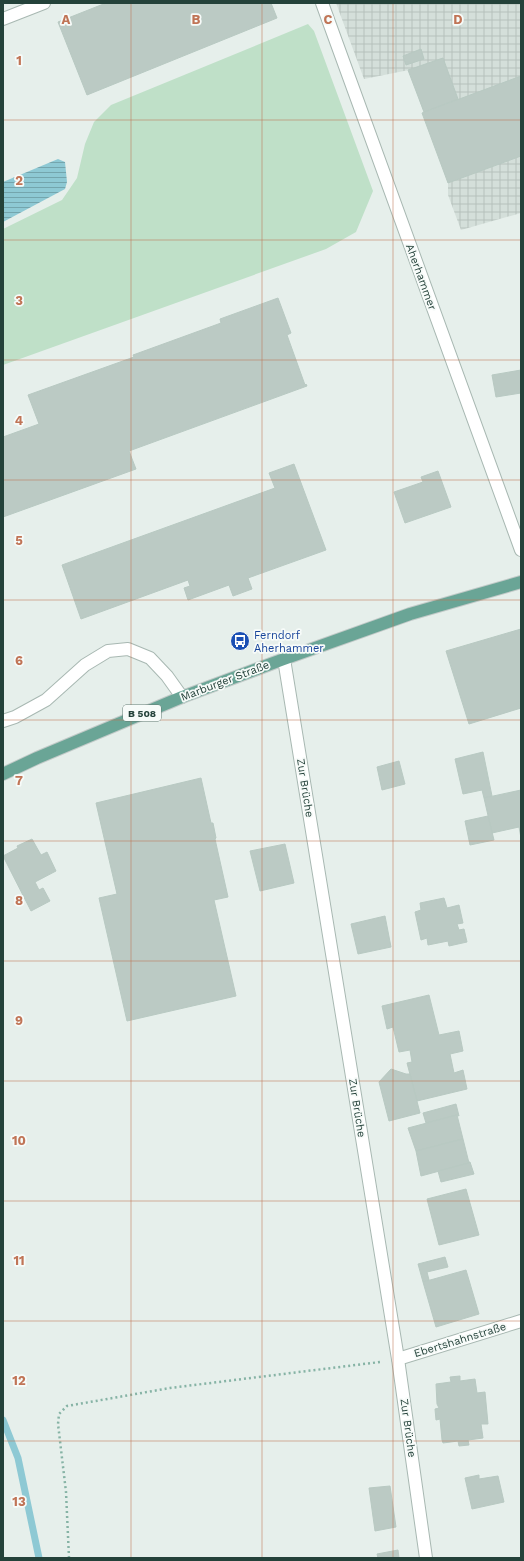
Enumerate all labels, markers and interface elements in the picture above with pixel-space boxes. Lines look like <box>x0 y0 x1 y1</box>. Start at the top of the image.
text: A <box>62 12 71 27</box>
text: B <box>192 12 201 27</box>
text: C <box>324 12 333 27</box>
text: D <box>453 12 463 27</box>
text: 1 <box>16 53 22 68</box>
text: 2 <box>15 173 23 188</box>
street label: Aherhammer <box>403 242 439 312</box>
text: 3 <box>15 293 23 308</box>
text: 4 <box>15 413 24 428</box>
text: 5 <box>15 533 23 548</box>
place label: Ferndorf Aherhammer <box>254 629 324 655</box>
bus stop icon: Ferndorf Aherhammer <box>229 630 251 652</box>
text: 6 <box>15 653 23 668</box>
street label: Marburger Straße <box>179 658 271 704</box>
road number: B 508 <box>123 705 161 721</box>
street label: Zur Brüche <box>294 758 316 818</box>
text: 7 <box>15 773 23 788</box>
text: 8 <box>15 893 23 908</box>
text: 9 <box>15 1013 23 1028</box>
street label: Zur Brüche <box>346 1078 368 1138</box>
text: 10 <box>12 1133 26 1148</box>
text: 11 <box>13 1253 25 1268</box>
street label: Ebertshahnstraße <box>412 1320 508 1360</box>
text: 12 <box>12 1373 26 1388</box>
street label: Zur Brüche <box>397 1398 419 1458</box>
text: 13 <box>12 1494 26 1509</box>

